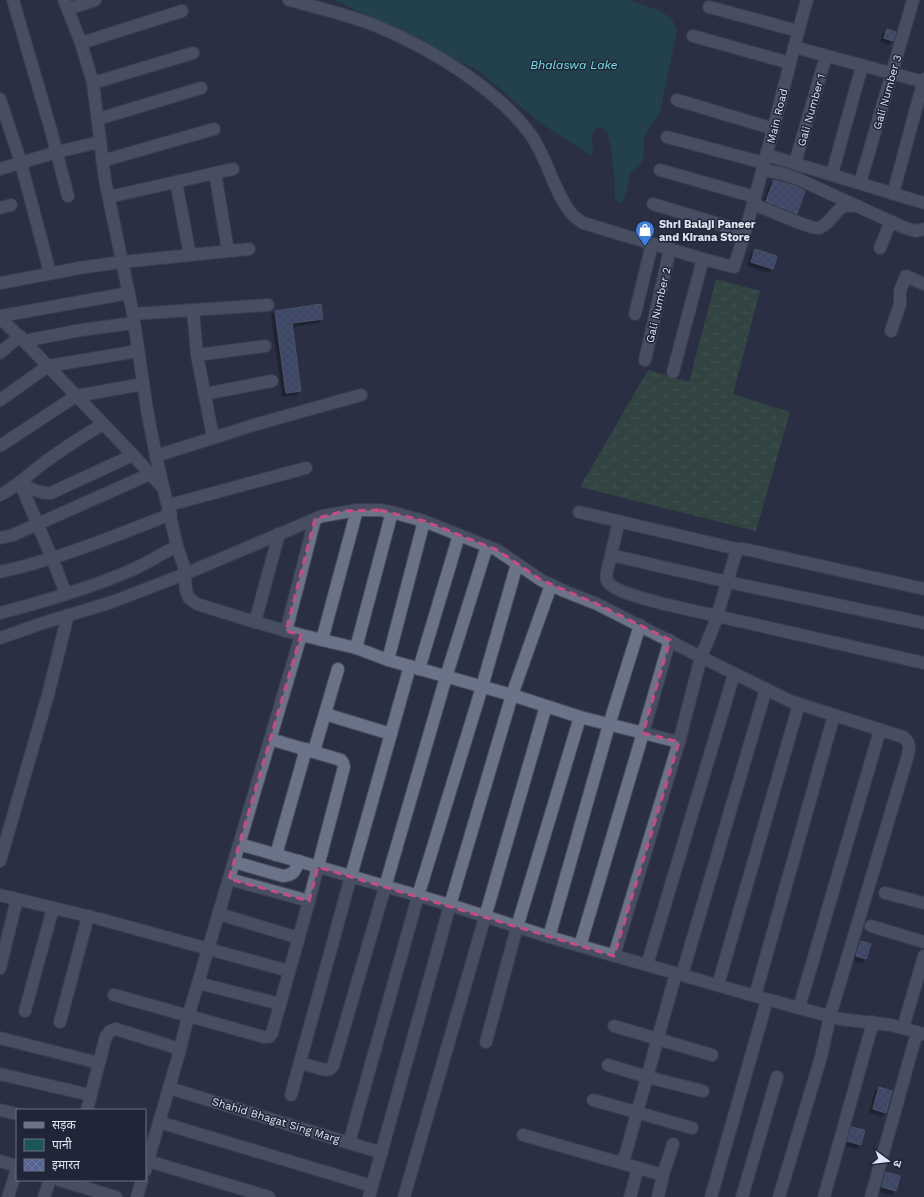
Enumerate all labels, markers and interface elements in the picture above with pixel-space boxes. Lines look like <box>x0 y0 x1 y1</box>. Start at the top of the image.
street label: Gali Number 3 <box>871 53 904 131</box>
water label: Bhalaswa Lake <box>530 58 618 72</box>
street label: Gali Number 1 <box>795 72 828 148</box>
street label: Main Road <box>764 87 791 145</box>
place label: Shri Balaji Paneer and Kirana Store <box>659 218 756 244</box>
shop icon: Shri Balaji Paneer and Kirana Store <box>634 219 656 247</box>
street label: Gali Number 2 <box>643 266 673 344</box>
street label: Shahid Bhagat Sing Marg <box>210 1095 341 1146</box>
legend <box>16 1109 146 1181</box>
text: सड़क <box>52 1118 77 1132</box>
text: पानी <box>52 1137 73 1152</box>
north arrow <box>868 1141 908 1181</box>
text: इमारत <box>52 1158 81 1172</box>
text: उ <box>890 1159 904 1169</box>

